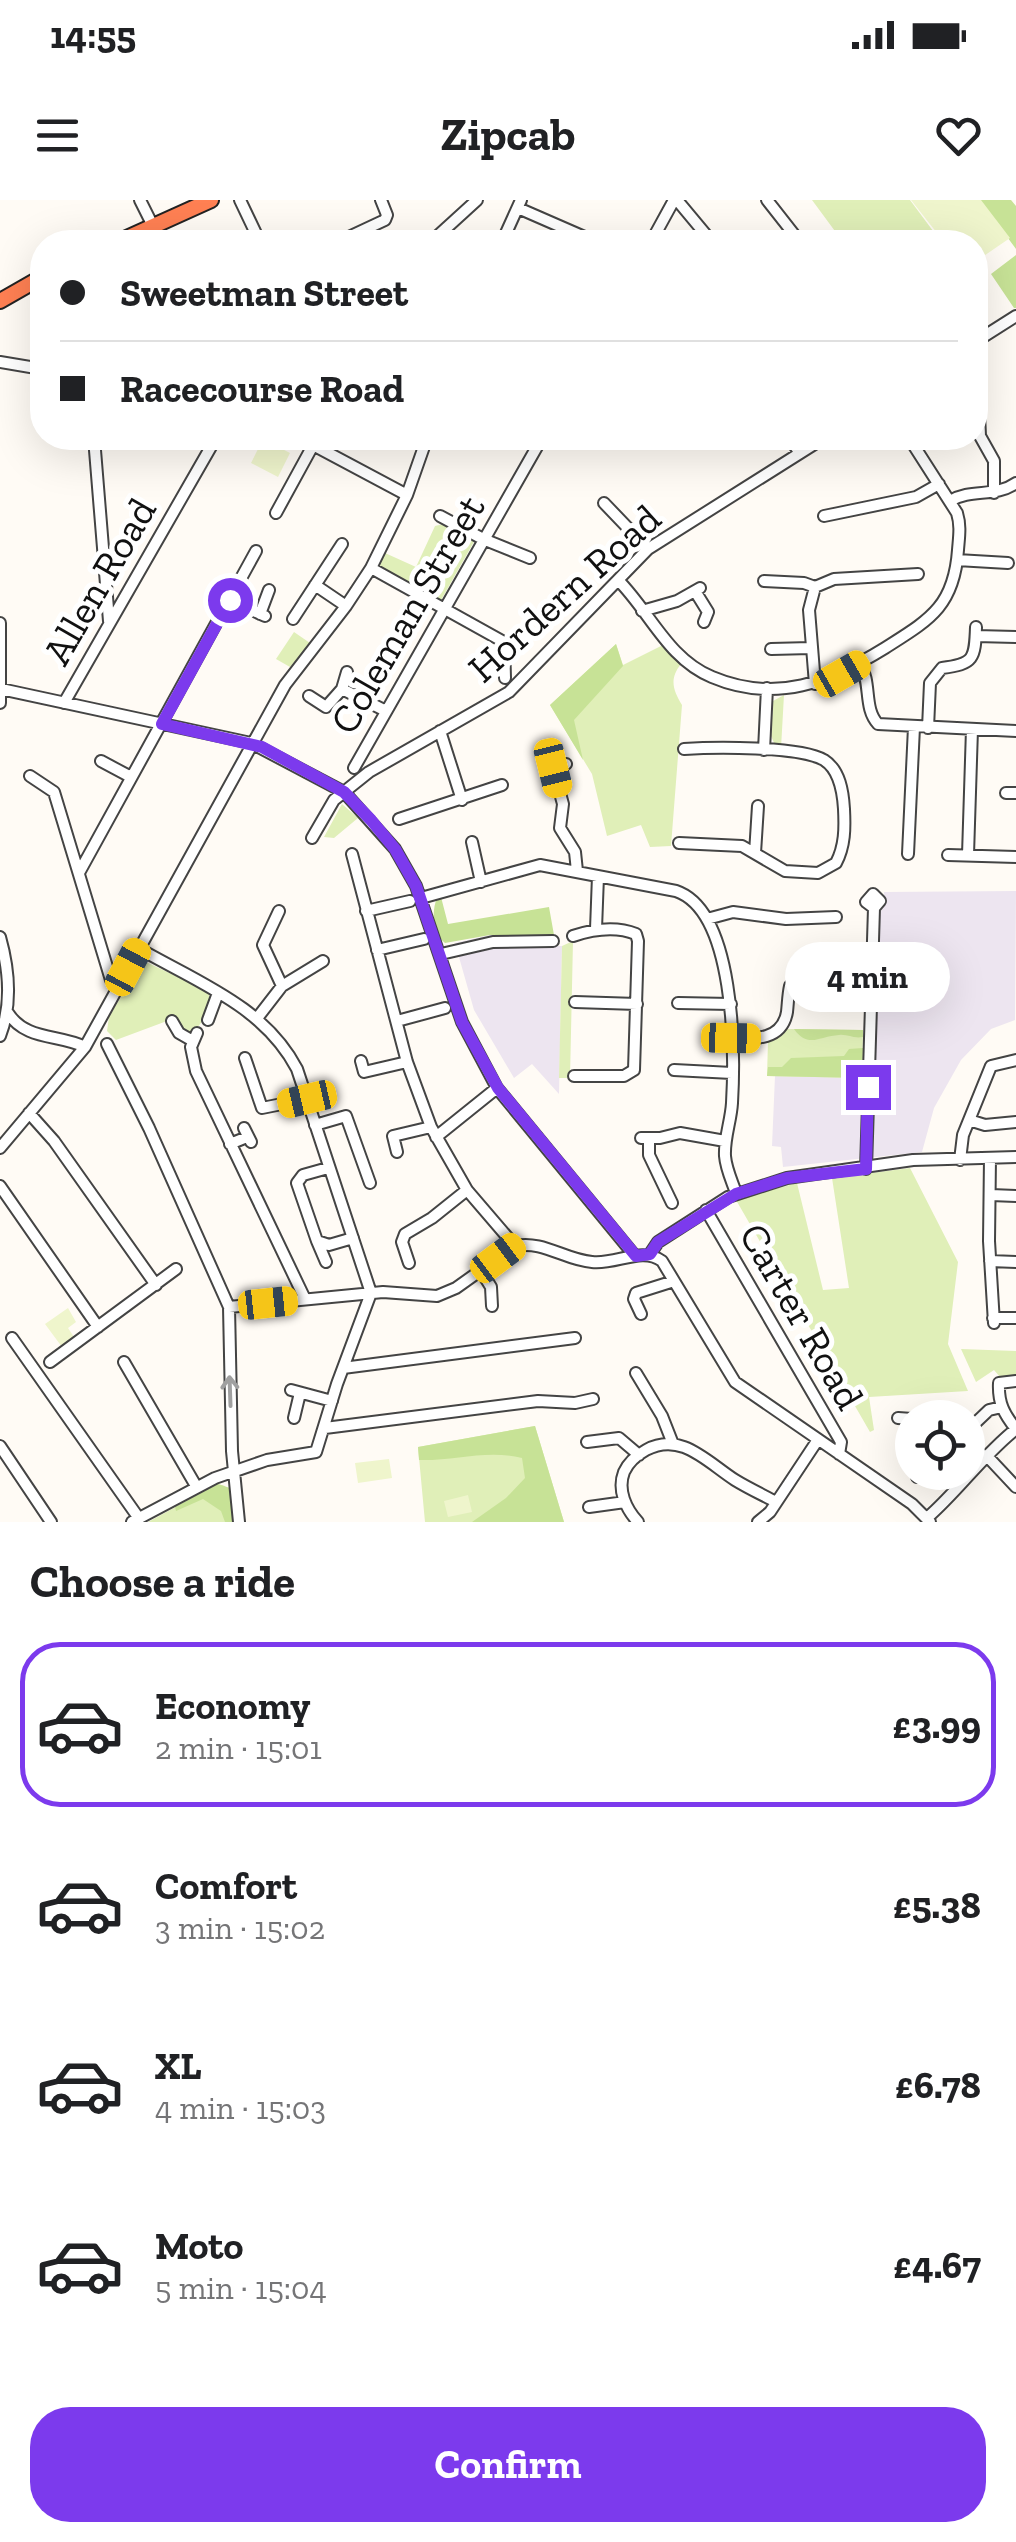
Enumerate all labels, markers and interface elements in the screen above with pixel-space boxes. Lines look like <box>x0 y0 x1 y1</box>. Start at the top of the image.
text: 14:55 <box>50 12 136 58</box>
icon: menu <box>30 108 85 163</box>
text: Zipcab <box>441 108 575 162</box>
icon: heart <box>931 108 986 163</box>
text: Sweetman Street <box>120 270 408 316</box>
text: Racecourse Road <box>120 366 404 412</box>
street label: Coleman Street <box>319 486 495 742</box>
street label: Allen Road <box>32 489 166 673</box>
street label: Hordern Road <box>458 494 670 692</box>
route start <box>208 578 253 623</box>
car <box>809 646 875 702</box>
car <box>531 735 575 801</box>
car <box>101 933 155 1001</box>
callout: 4 min <box>786 942 950 1012</box>
text: 4 min <box>827 958 908 996</box>
car <box>701 1022 761 1054</box>
route end <box>846 1065 891 1110</box>
car <box>274 1078 340 1120</box>
street label: Carter Road <box>730 1214 875 1418</box>
car <box>465 1228 531 1288</box>
car <box>237 1285 299 1321</box>
one-way arrow <box>220 1375 239 1407</box>
map controls <box>895 1400 985 1490</box>
button: locate <box>895 1400 985 1490</box>
text: Choose a ride <box>30 1555 295 1609</box>
icon: car <box>35 1680 125 1770</box>
text: Economy <box>155 1683 310 1729</box>
text: £3.99 <box>893 1702 981 1748</box>
text: 2 min · 15:01 <box>155 1729 322 1767</box>
icon: car <box>35 1860 125 1950</box>
text: Comfort <box>155 1863 297 1909</box>
text: £5.38 <box>893 1882 981 1928</box>
text: 3 min · 15:02 <box>155 1909 325 1947</box>
icon: car <box>35 2040 125 2130</box>
text: XL <box>155 2043 202 2089</box>
text: £6.78 <box>895 2062 981 2108</box>
text: 4 min · 15:03 <box>155 2089 326 2127</box>
icon: car <box>35 2220 125 2310</box>
text: Moto <box>155 2223 243 2269</box>
text: £4.67 <box>893 2242 981 2288</box>
text: 5 min · 15:04 <box>155 2269 327 2307</box>
button: Confirm <box>30 2407 986 2522</box>

